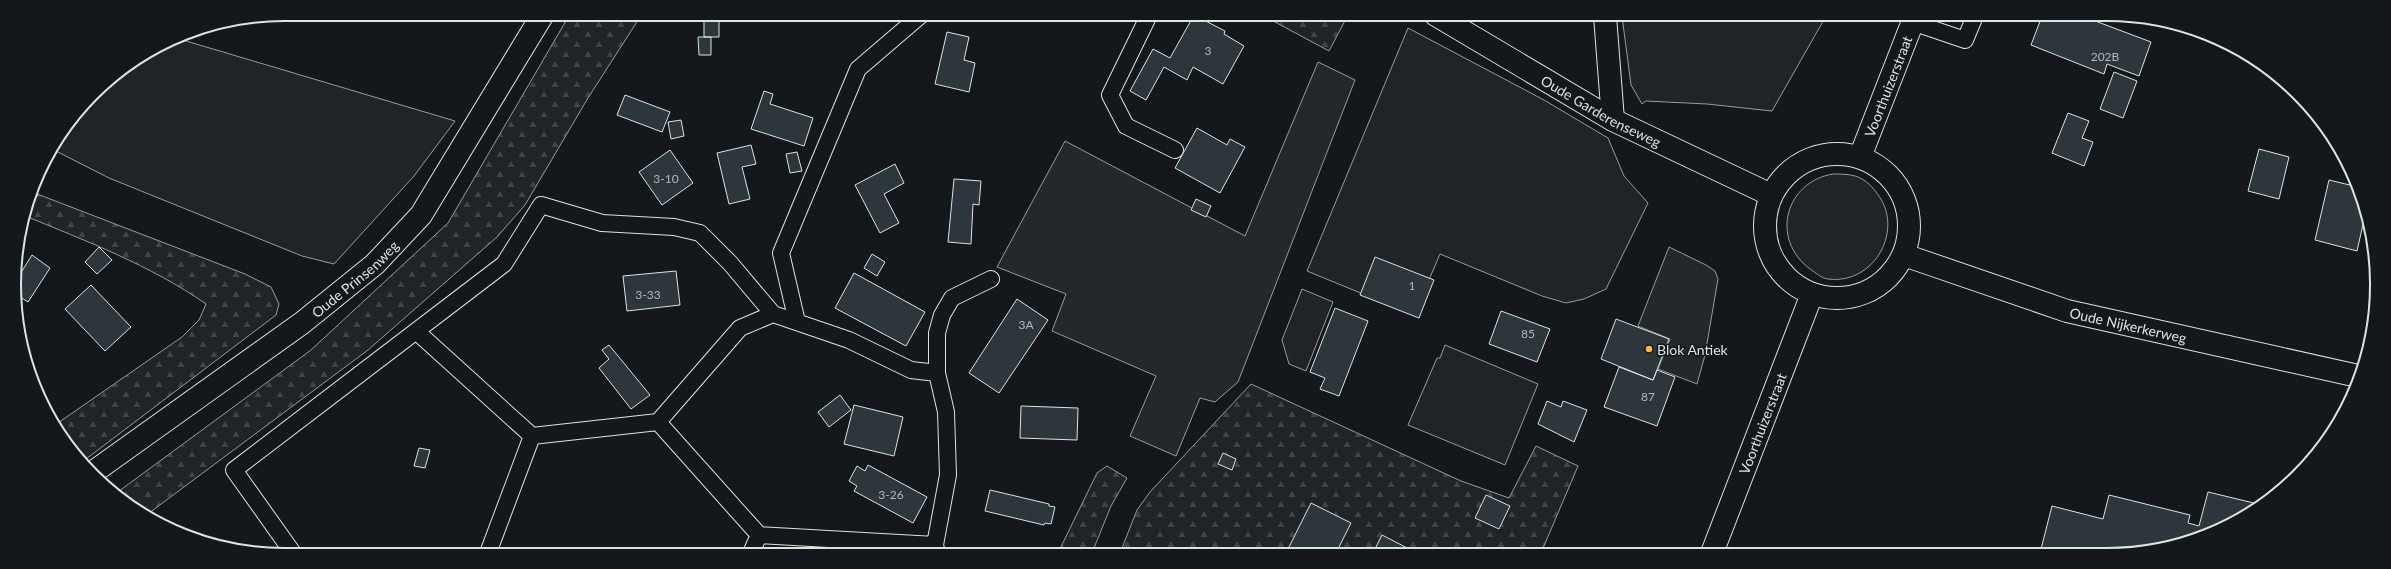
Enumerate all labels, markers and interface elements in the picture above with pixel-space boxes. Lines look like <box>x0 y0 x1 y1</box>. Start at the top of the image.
street label: Voorthuizerstraat <box>1860 33 1915 139</box>
house number: 3 <box>1205 43 1212 58</box>
house number: 202B <box>2091 49 2120 64</box>
street label: Oude Garderenseweg <box>1538 71 1664 150</box>
house number: 3-10 <box>653 171 679 186</box>
street label: Oude Prinsenweg <box>308 237 401 321</box>
house number: 1 <box>1409 278 1416 293</box>
house number: 3-33 <box>635 287 661 302</box>
street label: Oude Nijkerkerweg <box>2068 303 2188 346</box>
house number: 3A <box>1018 317 1034 332</box>
house number: 85 <box>1521 326 1535 341</box>
place label: Blok Antiek <box>1657 341 1729 358</box>
marker: Blok Antiek <box>1644 344 1654 354</box>
street label: Voorthuizerstraat <box>1735 370 1789 476</box>
house number: 87 <box>1641 389 1655 404</box>
house number: 3-26 <box>878 487 904 502</box>

